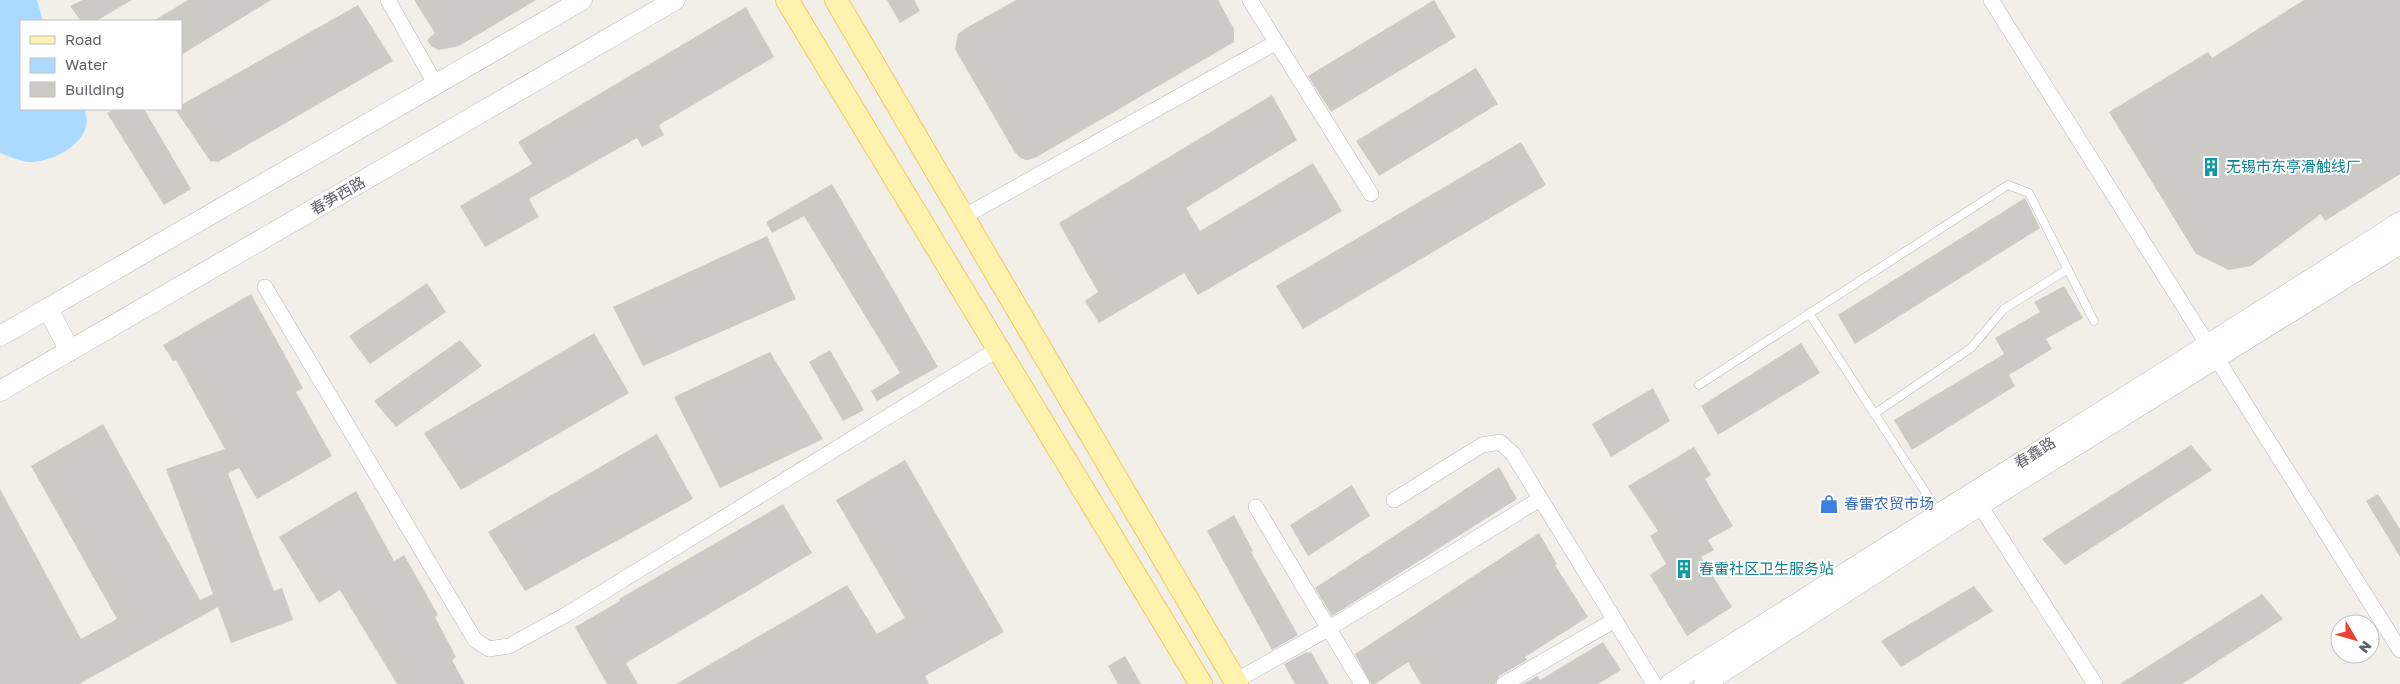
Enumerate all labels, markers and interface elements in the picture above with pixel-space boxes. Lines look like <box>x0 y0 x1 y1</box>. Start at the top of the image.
legend <box>20 20 182 110</box>
text: Road <box>65 30 102 48</box>
text: Water <box>65 55 108 73</box>
text: Building <box>65 80 125 98</box>
building icon: 无锡市东亭滑触线厂 <box>2200 156 2222 178</box>
place label: 无锡市东亭滑触线厂 <box>2226 157 2361 175</box>
street label: 春笋西路 <box>307 172 368 218</box>
street label: 春鑫路 <box>2011 433 2058 472</box>
shop icon: 春雷农贸市场 <box>1818 493 1840 515</box>
place label: 春雷农贸市场 <box>1844 494 1934 512</box>
building icon: 春雷社区卫生服务站 <box>1673 558 1695 580</box>
place label: 春雷社区卫生服务站 <box>1699 559 1834 577</box>
north arrow <box>2330 614 2380 664</box>
text: N <box>2356 638 2376 657</box>

